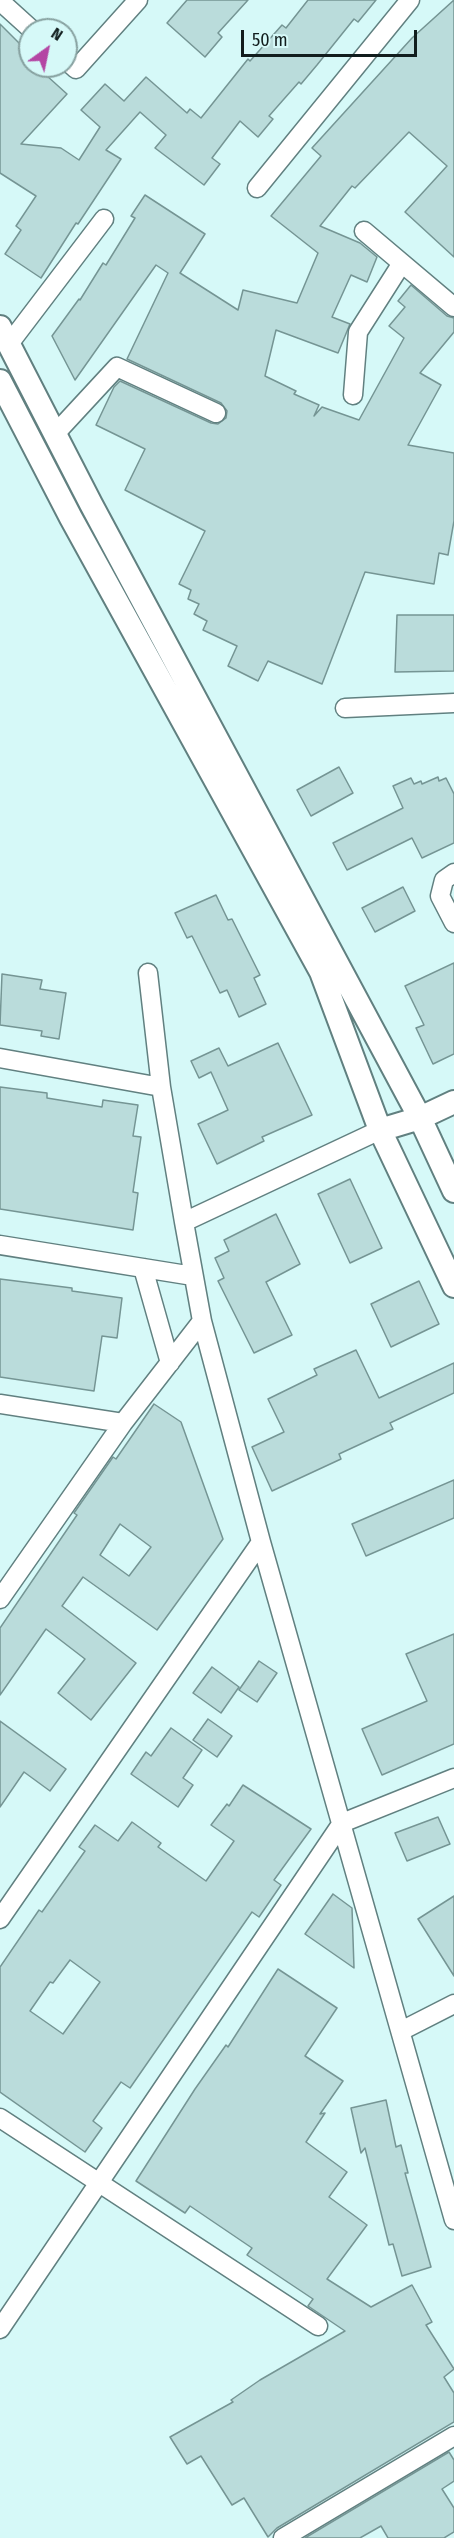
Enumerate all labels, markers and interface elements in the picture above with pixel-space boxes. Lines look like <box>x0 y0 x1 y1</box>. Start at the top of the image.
north arrow <box>18 18 78 78</box>
scale bar <box>244 18 420 56</box>
text: N <box>48 24 66 45</box>
text: 50 m <box>252 29 288 51</box>

